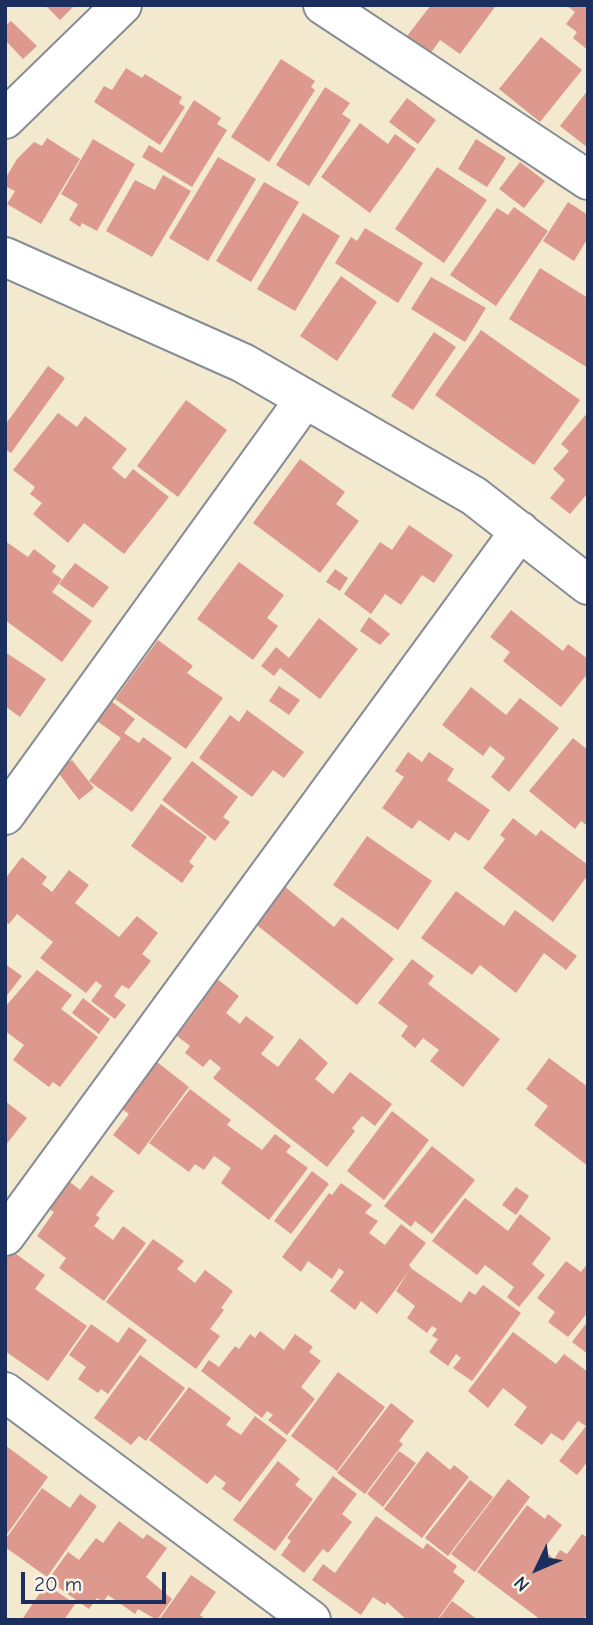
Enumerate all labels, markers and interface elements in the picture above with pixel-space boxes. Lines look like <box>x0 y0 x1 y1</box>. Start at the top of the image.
north arrow <box>502 1534 572 1604</box>
scale bar <box>24 1558 170 1602</box>
text: N <box>510 1571 534 1596</box>
text: 20 m <box>34 1572 82 1596</box>

